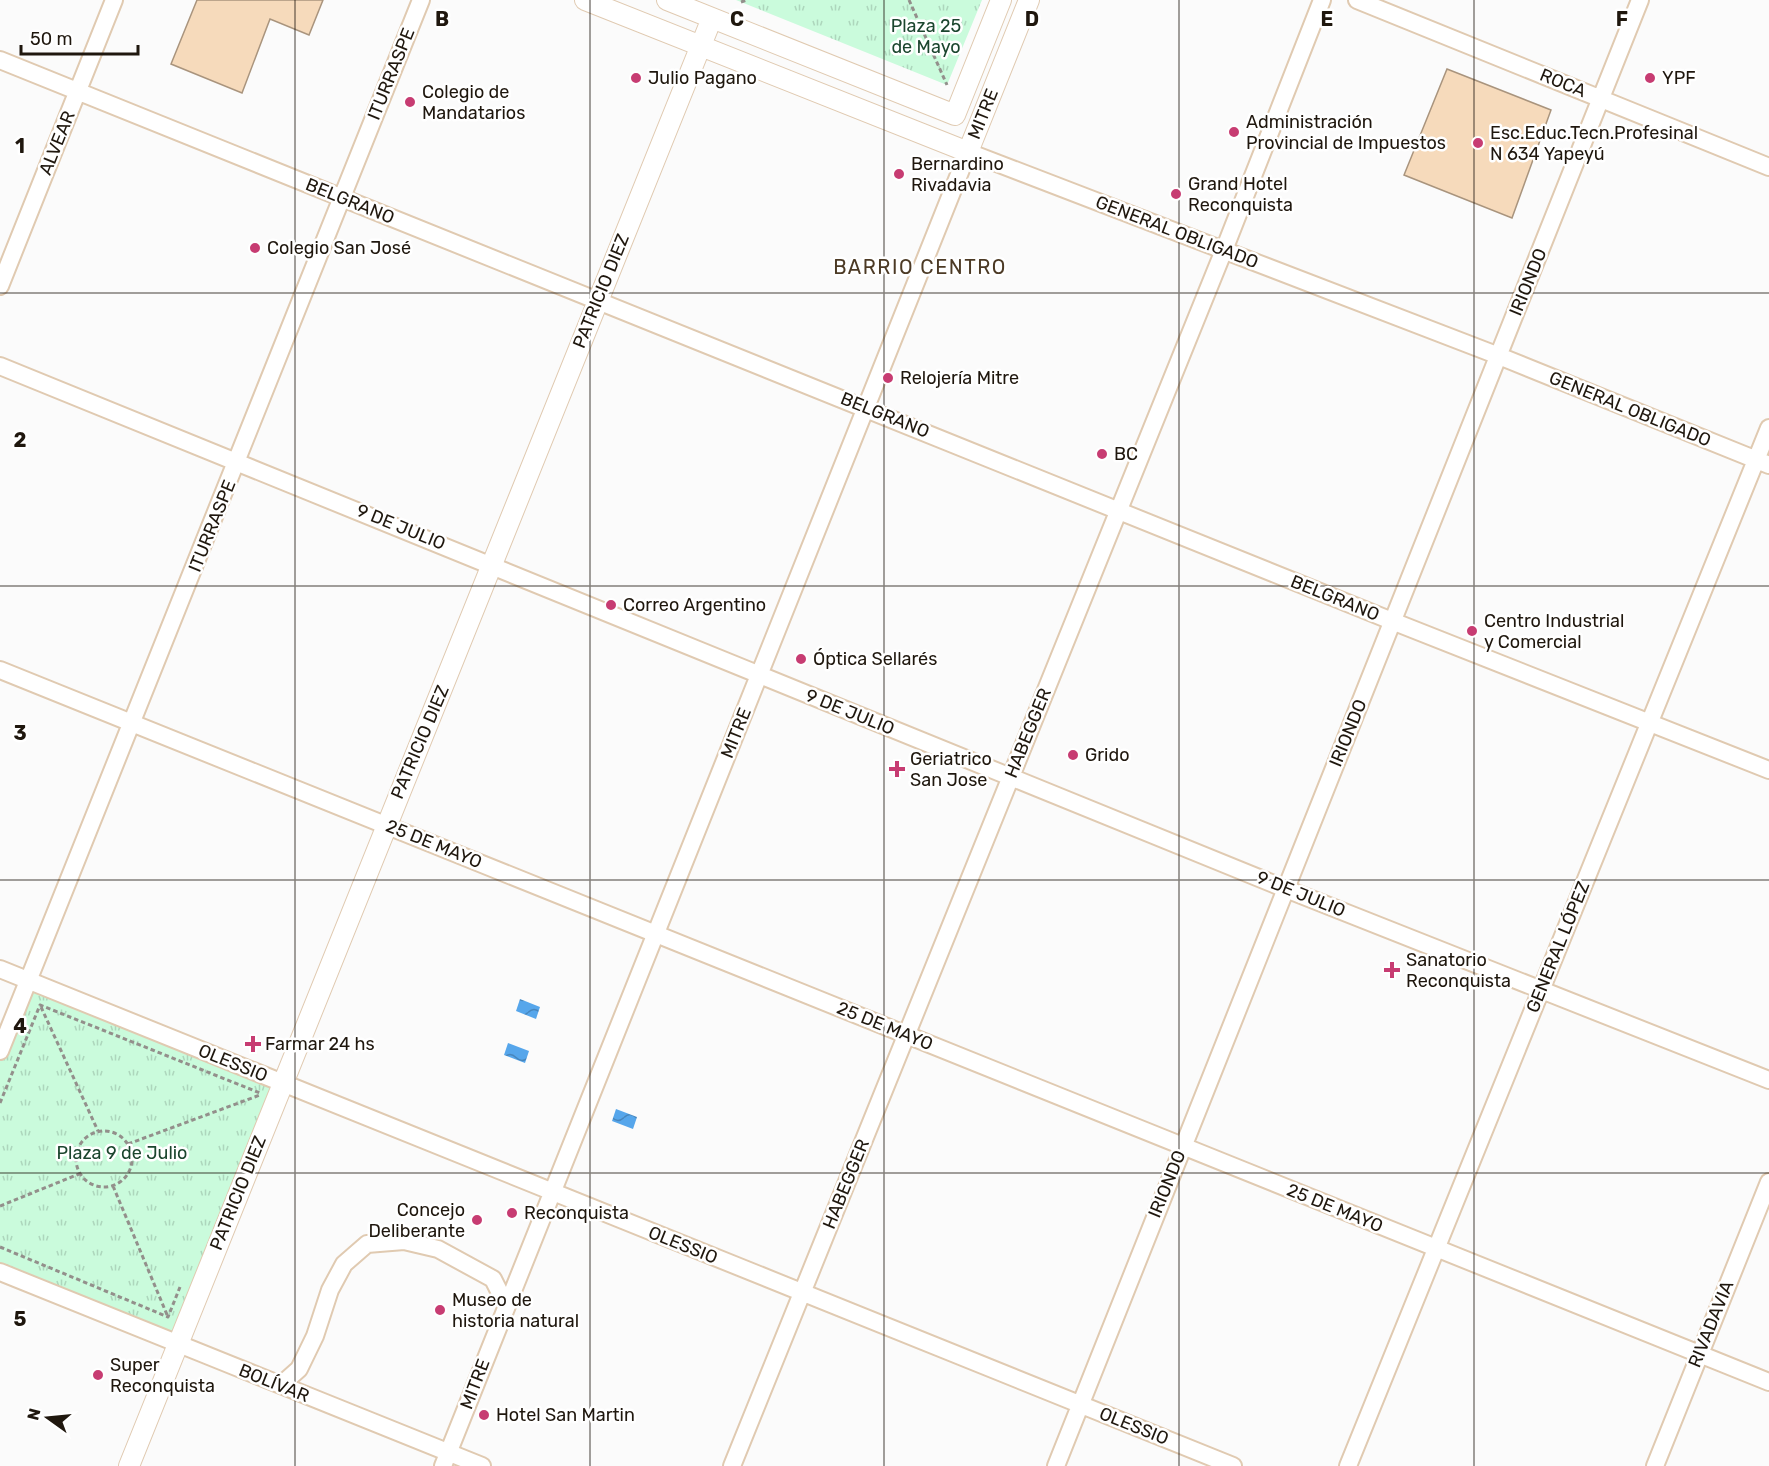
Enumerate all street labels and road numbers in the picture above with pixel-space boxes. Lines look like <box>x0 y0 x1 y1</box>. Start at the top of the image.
street label: ITURRASPE <box>363 25 419 123</box>
street label: ROCA <box>1537 64 1589 102</box>
street label: MITRE <box>963 86 1003 142</box>
street label: ALVEAR <box>34 108 80 178</box>
street label: BELGRANO <box>302 173 398 229</box>
street label: GENERAL OBLIGADO <box>1093 191 1261 273</box>
street label: PATRICIO DIEZ <box>568 231 634 351</box>
street label: IRIONDO <box>1505 245 1551 319</box>
street label: GENERAL OBLIGADO <box>1546 367 1714 451</box>
street label: BELGRANO <box>837 387 933 443</box>
street label: ITURRASPE <box>184 477 240 575</box>
street label: 9 DE JULIO <box>353 499 449 555</box>
street label: BELGRANO <box>1287 570 1383 626</box>
street label: PATRICIO DIEZ <box>386 682 454 802</box>
street label: 9 DE JULIO <box>802 684 898 740</box>
street label: HABEGGER <box>1000 685 1056 781</box>
street label: IRIONDO <box>1325 696 1371 770</box>
street label: MITRE <box>716 705 756 761</box>
street label: 25 DE MAYO <box>383 815 485 873</box>
street label: 9 DE JULIO <box>1253 866 1349 922</box>
street label: GENERAL LÓPEZ <box>1522 878 1594 1016</box>
street label: 25 DE MAYO <box>834 997 936 1055</box>
street label: OLESSIO <box>195 1039 271 1087</box>
street label: PATRICIO DIEZ <box>205 1133 271 1253</box>
street label: HABEGGER <box>818 1136 874 1232</box>
street label: IRIONDO <box>1144 1147 1190 1221</box>
street label: 25 DE MAYO <box>1284 1179 1386 1237</box>
street label: OLESSIO <box>645 1221 721 1269</box>
street label: RIVADAVIA <box>1684 1277 1738 1371</box>
street label: MITRE <box>455 1356 495 1412</box>
street label: BOLÍVAR <box>236 1359 313 1407</box>
street label: OLESSIO <box>1096 1402 1172 1450</box>

